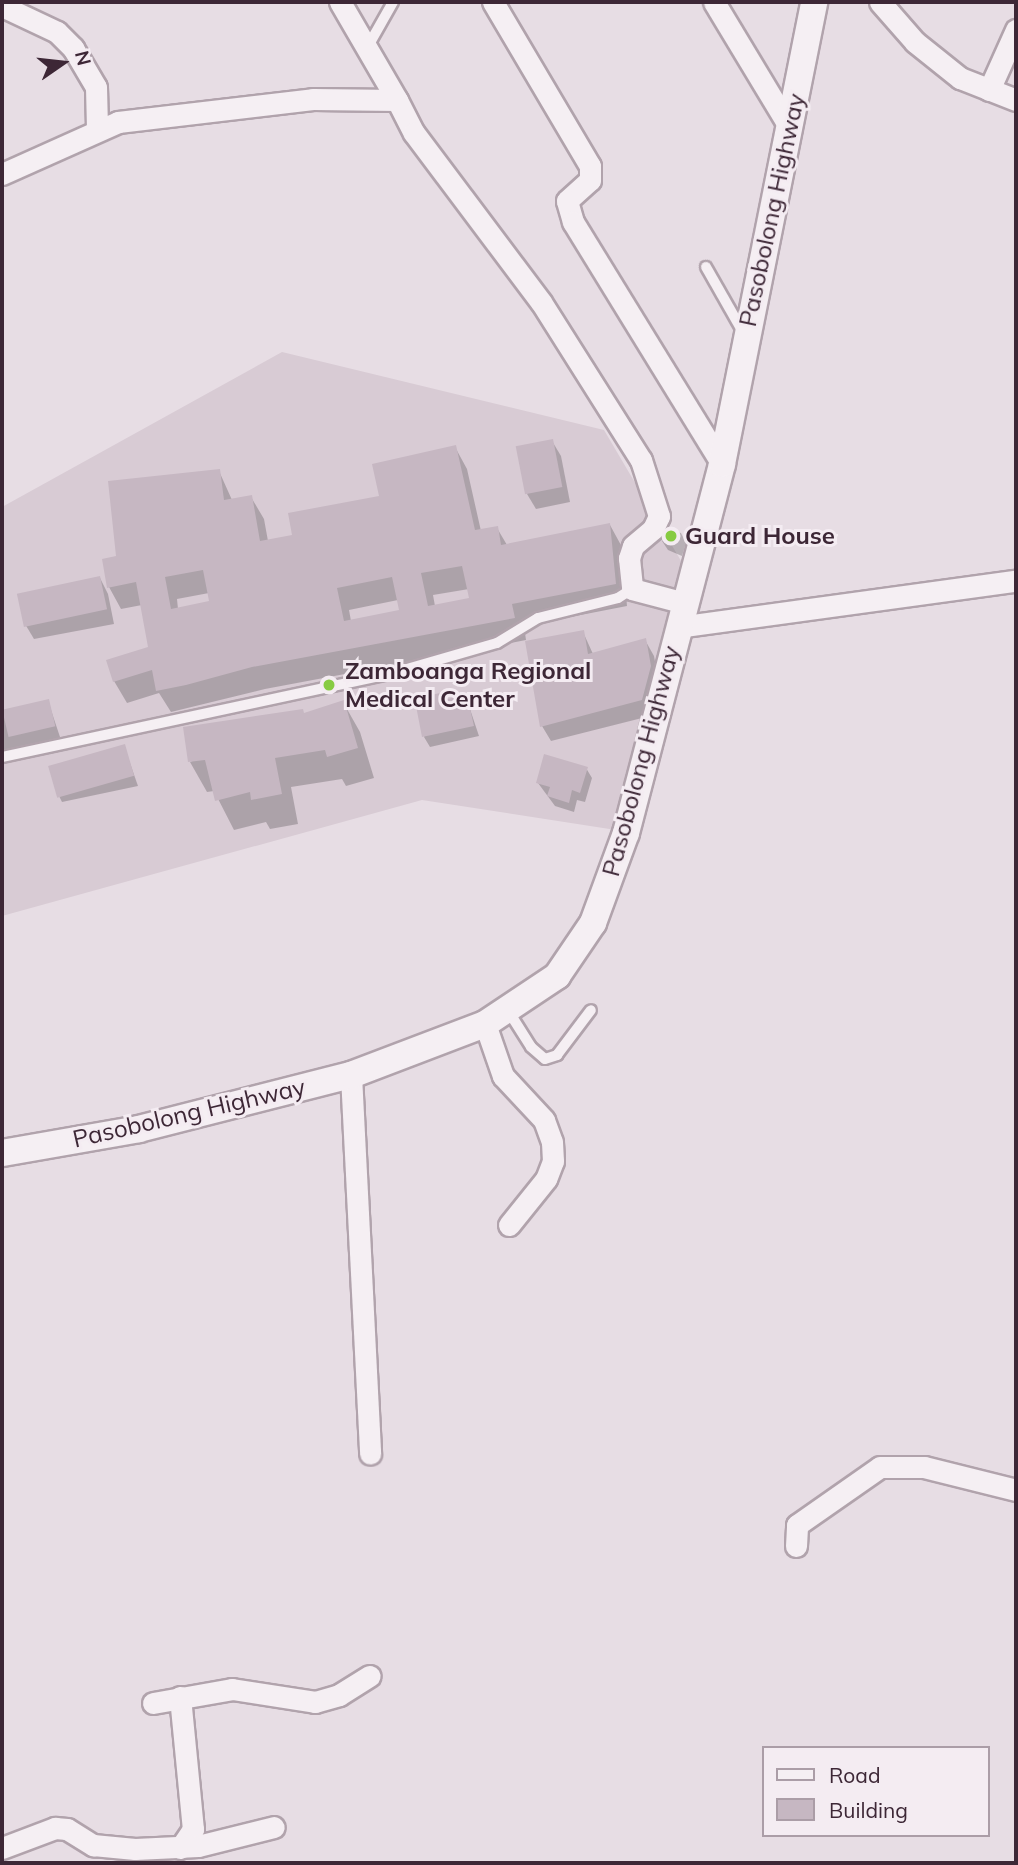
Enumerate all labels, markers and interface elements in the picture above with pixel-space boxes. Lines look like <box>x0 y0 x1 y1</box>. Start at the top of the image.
north arrow <box>28 28 98 98</box>
text: N <box>70 48 97 68</box>
street label: Pasobolong Highway <box>733 91 811 329</box>
place label: Guard House <box>685 522 835 550</box>
marker: Guard House <box>663 528 679 544</box>
street label: Pasobolong Highway <box>596 643 686 879</box>
place label: Zamboanga Regional Medical Center <box>345 657 591 713</box>
marker: Zamboanga Regional Medical Center <box>319 675 339 695</box>
street label: Pasobolong Highway <box>70 1072 308 1154</box>
legend <box>762 1746 990 1837</box>
text: Road <box>829 1762 880 1788</box>
text: Building <box>829 1797 908 1823</box>

